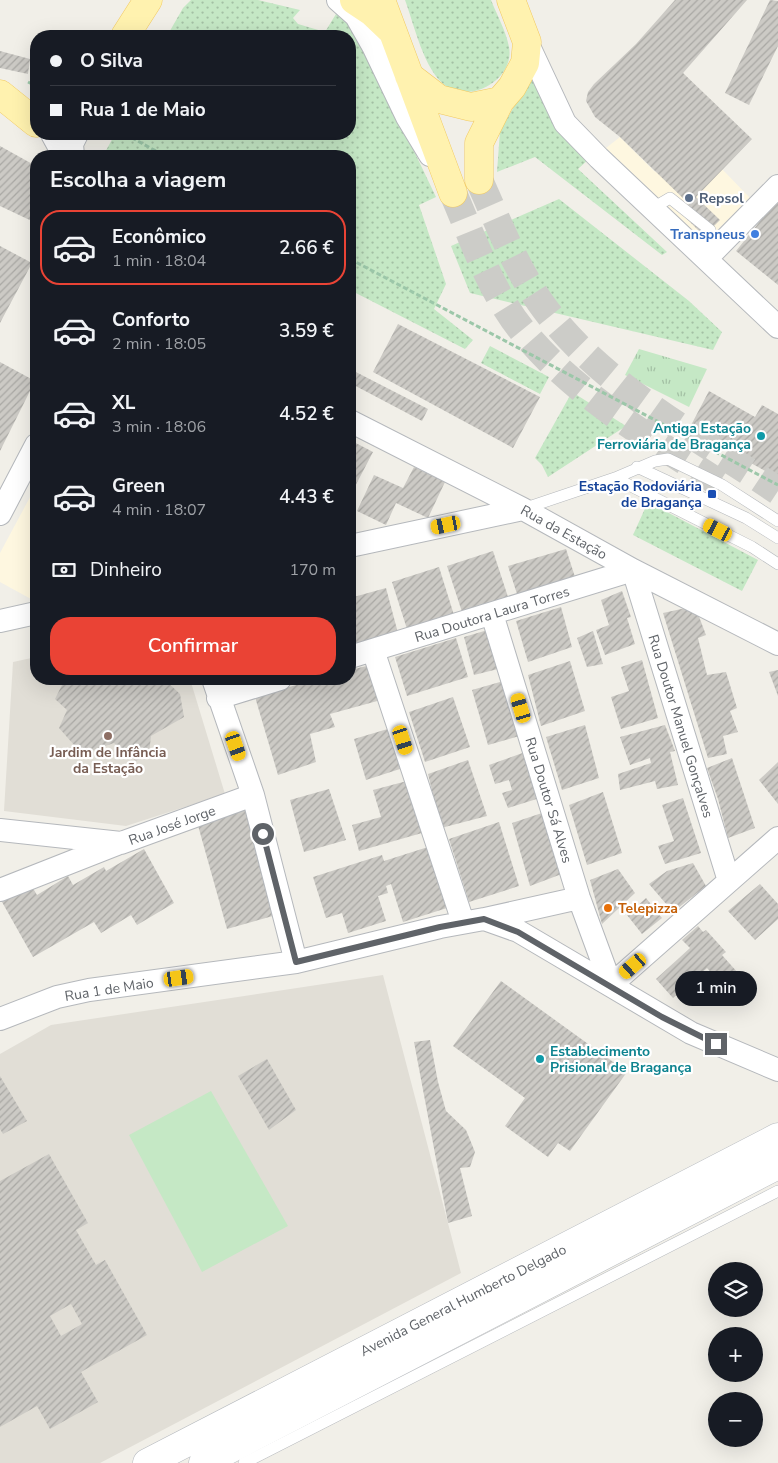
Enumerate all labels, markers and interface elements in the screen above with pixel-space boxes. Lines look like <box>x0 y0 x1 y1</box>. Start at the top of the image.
text: O Silva <box>80 48 143 74</box>
text: Rua 1 de Maio <box>80 97 206 123</box>
text: Escolha a viagem <box>50 165 226 195</box>
place label: Repsol <box>699 189 744 208</box>
marker: Repsol <box>683 192 695 204</box>
text: Econômico <box>112 224 206 250</box>
icon: car <box>52 225 97 270</box>
place label: Transpneus <box>670 225 745 244</box>
marker: Transpneus <box>749 228 761 240</box>
text: 2.66 € <box>279 235 334 261</box>
text: 1 min · 18:04 <box>112 250 206 272</box>
text: Conforto <box>112 307 190 333</box>
icon: car <box>52 308 97 353</box>
text: 3.59 € <box>279 318 334 344</box>
text: 2 min · 18:05 <box>112 333 206 355</box>
text: XL <box>112 390 135 416</box>
icon: car <box>52 391 97 436</box>
text: 4.52 € <box>279 401 334 427</box>
text: 3 min · 18:06 <box>112 416 206 438</box>
place label: Antiga Estação Ferroviária de Bragança <box>597 419 751 454</box>
marker: Antiga Estação Ferroviária de Bragança <box>755 430 767 442</box>
text: Green <box>112 473 165 499</box>
icon: car <box>52 474 97 519</box>
place label: Estação Rodoviária de Bragança <box>579 477 702 512</box>
text: 4.43 € <box>279 484 334 510</box>
marker: Estação Rodoviária de Bragança <box>706 488 718 500</box>
text: 4 min · 18:07 <box>112 499 206 521</box>
street label: Rua da Estação <box>517 501 611 564</box>
car <box>429 515 462 535</box>
car <box>701 517 734 543</box>
icon: cash <box>50 556 78 584</box>
text: Dinheiro <box>90 557 162 583</box>
text: 170 m <box>289 559 336 581</box>
street label: Rua Doutora Laura Torres <box>412 582 572 647</box>
button: Confirmar <box>50 617 336 675</box>
street label: Rua Doutor Manuel Gonçalves <box>644 632 718 820</box>
car <box>509 691 532 725</box>
car <box>391 723 414 757</box>
car <box>224 729 247 763</box>
marker: Jardim de Infância da Estação <box>102 730 114 742</box>
street label: Rua Doutor Sá Alves <box>520 735 577 866</box>
place label: Jardim de Infância da Estação <box>49 743 166 778</box>
street label: Rua José Jorge <box>126 801 218 850</box>
route start <box>252 823 274 845</box>
place label: Telepizza <box>618 899 678 918</box>
marker: Telepizza <box>602 902 614 914</box>
car <box>616 950 649 982</box>
car <box>163 968 194 988</box>
callout: 1 min <box>675 972 757 1006</box>
street label: Rua 1 de Maio <box>63 973 155 1006</box>
text: 1 min <box>696 977 736 999</box>
route end <box>705 1033 727 1055</box>
place label: Establecimento Prisional de Bragança <box>550 1042 692 1077</box>
marker: Establecimento Prisional de Bragança <box>534 1053 546 1065</box>
street label: Avenida General Humberto Delgado <box>357 1240 570 1361</box>
map controls <box>708 1262 763 1447</box>
button: layers <box>708 1262 763 1317</box>
button: + <box>708 1327 763 1382</box>
button: − <box>708 1392 763 1447</box>

